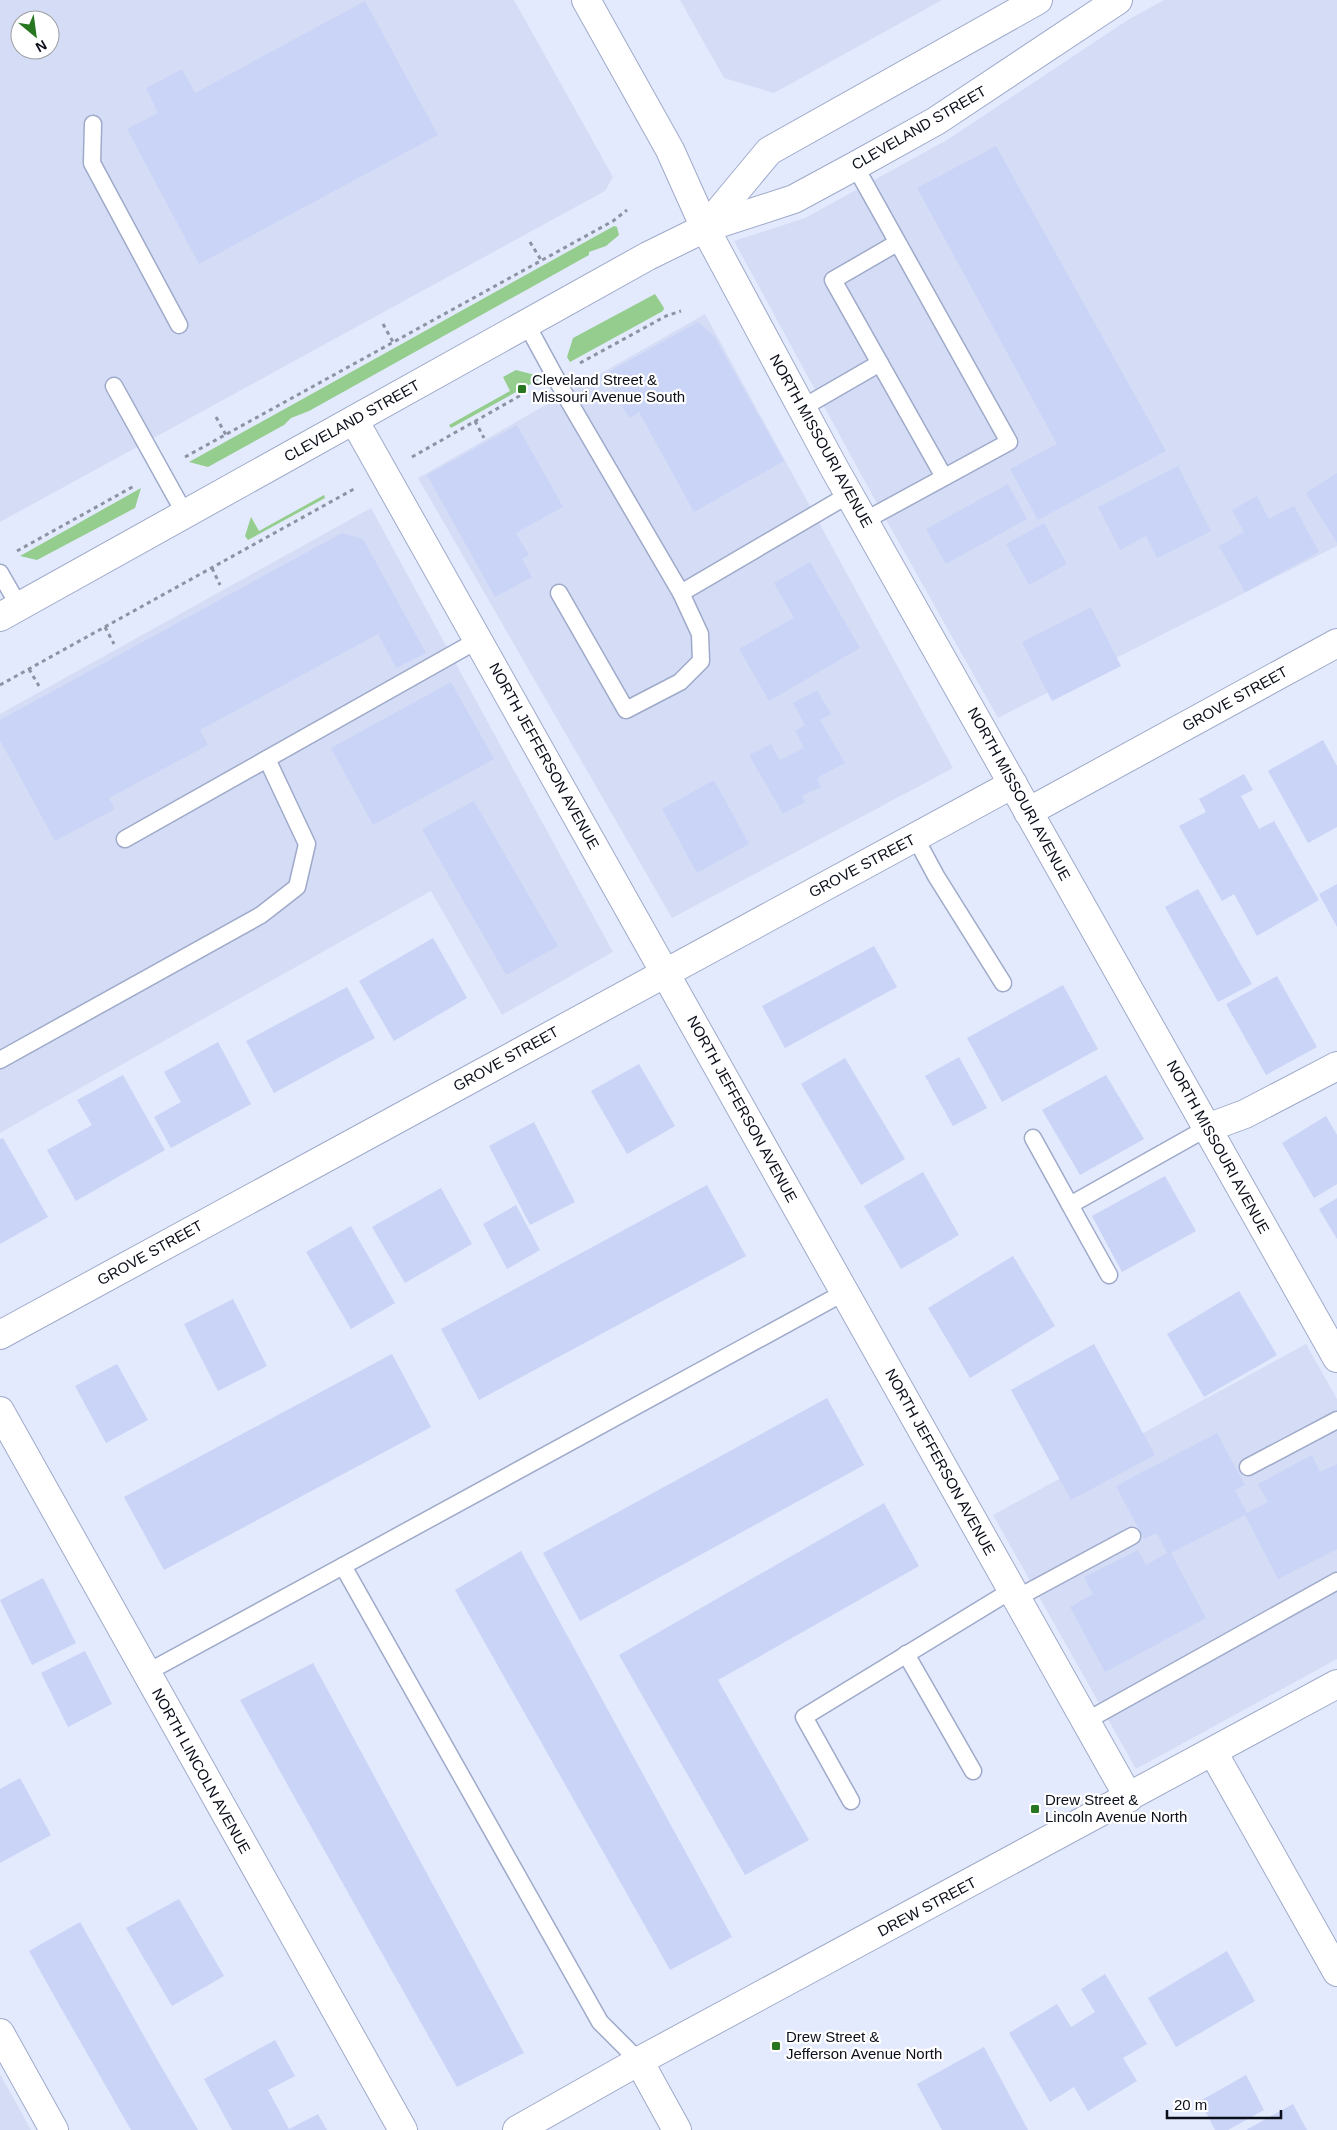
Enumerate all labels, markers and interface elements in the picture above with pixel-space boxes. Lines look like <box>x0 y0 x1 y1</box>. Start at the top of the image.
north arrow <box>10 10 60 60</box>
text: N <box>33 37 50 56</box>
street label: CLEVELAND STREET <box>848 82 989 173</box>
street label: NORTH MISSOURI AVENUE <box>767 351 876 530</box>
place label: Cleveland Street & Missouri Avenue South <box>532 371 685 405</box>
street label: CLEVELAND STREET <box>281 376 423 465</box>
marker: Cleveland Street & Missouri Avenue South <box>516 383 528 395</box>
street label: NORTH JEFFERSON AVENUE <box>486 660 603 852</box>
street label: GROVE STREET <box>1179 663 1290 734</box>
street label: NORTH MISSOURI AVENUE <box>965 704 1074 883</box>
street label: GROVE STREET <box>806 830 918 901</box>
street label: NORTH JEFFERSON AVENUE <box>684 1013 801 1205</box>
street label: GROVE STREET <box>450 1023 561 1094</box>
street label: NORTH MISSOURI AVENUE <box>1164 1057 1273 1236</box>
street label: GROVE STREET <box>94 1217 205 1288</box>
street label: NORTH JEFFERSON AVENUE <box>882 1366 999 1558</box>
street label: NORTH LINCOLN AVENUE <box>149 1685 254 1856</box>
place label: Drew Street & Lincoln Avenue North <box>1045 1791 1187 1825</box>
marker: Drew Street & Lincoln Avenue North <box>1029 1803 1041 1815</box>
street label: DREW STREET <box>875 1873 979 1940</box>
place label: Drew Street & Jefferson Avenue North <box>786 2028 942 2062</box>
marker: Drew Street & Jefferson Avenue North <box>770 2040 782 2052</box>
scale bar <box>1167 2088 1281 2120</box>
text: 20 m <box>1174 2096 1207 2113</box>

